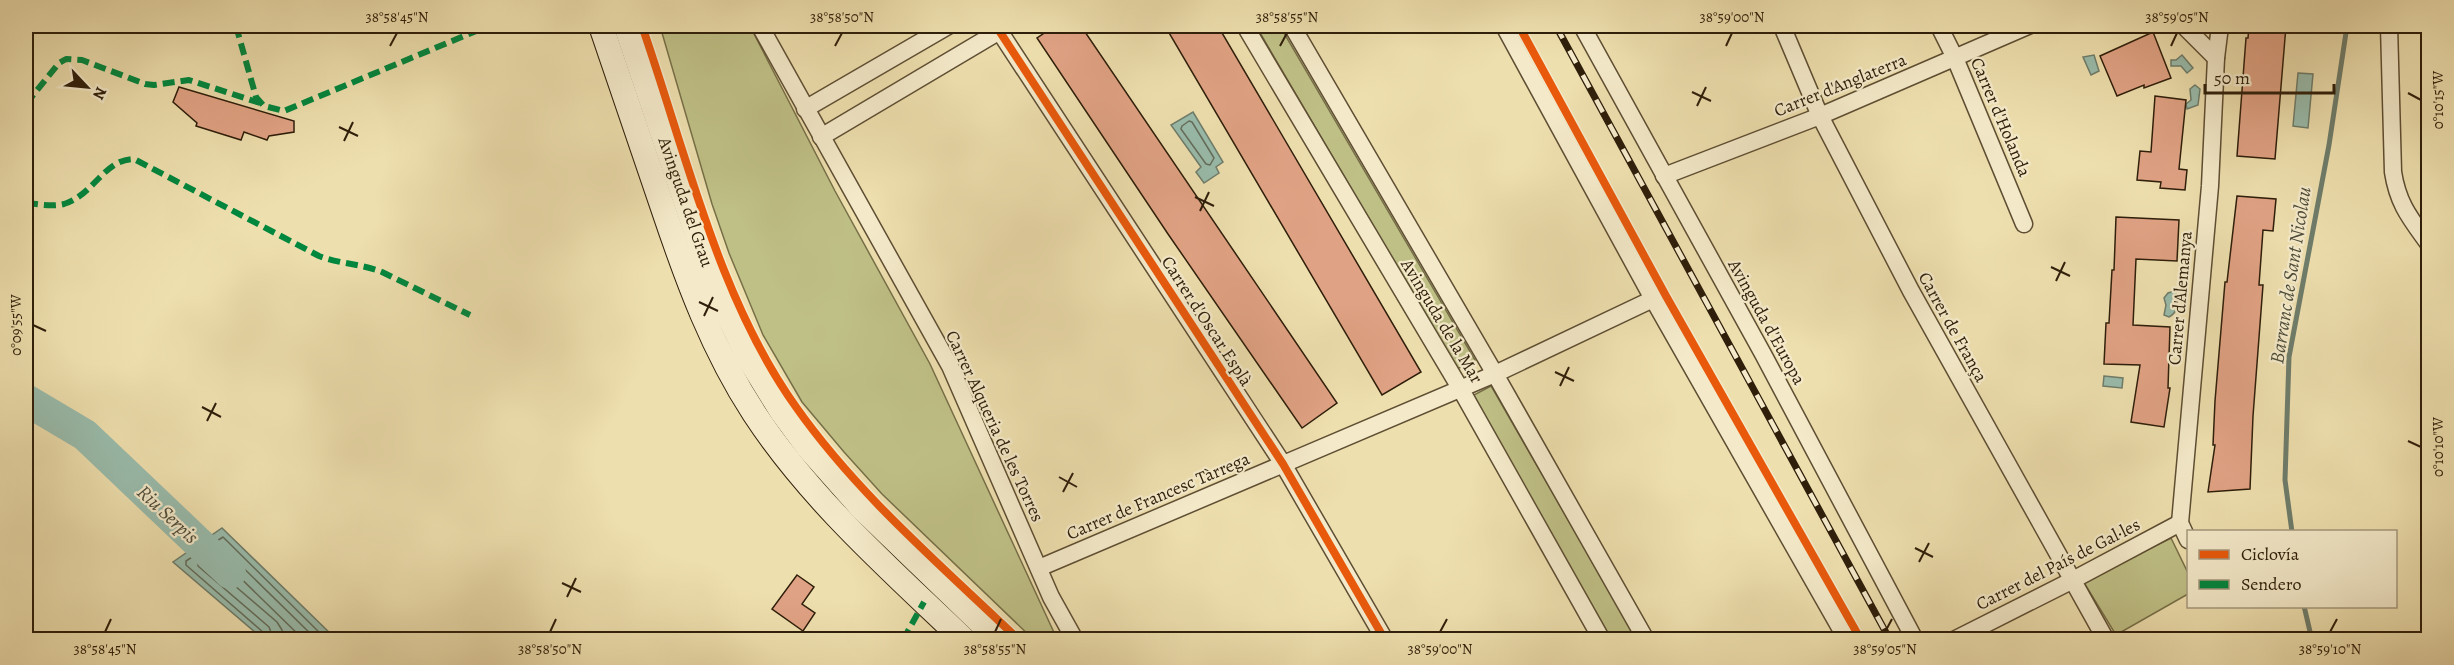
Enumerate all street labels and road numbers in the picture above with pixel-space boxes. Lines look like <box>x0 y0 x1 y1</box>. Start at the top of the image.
street label: Carrer d'Anglaterra <box>1770 47 1910 122</box>
street label: Carrer d'Holanda <box>1965 54 2037 181</box>
street label: Avinguda del Grau <box>652 133 720 270</box>
street label: Carrer d'Alemanya <box>2162 229 2198 366</box>
street label: Carrer d'Oscar Esplà <box>1156 251 1258 391</box>
street label: Avinguda de la Mar <box>1395 253 1489 388</box>
street label: Avinguda d'Europa <box>1722 254 1812 390</box>
street label: Carrer de França <box>1913 268 1994 387</box>
street label: Carrer Alqueria de les Torres <box>940 326 1050 526</box>
street label: Carrer de Francesc Tàrrega <box>1063 446 1254 545</box>
street label: Carrer del País de Gal·les <box>1972 512 2144 616</box>

